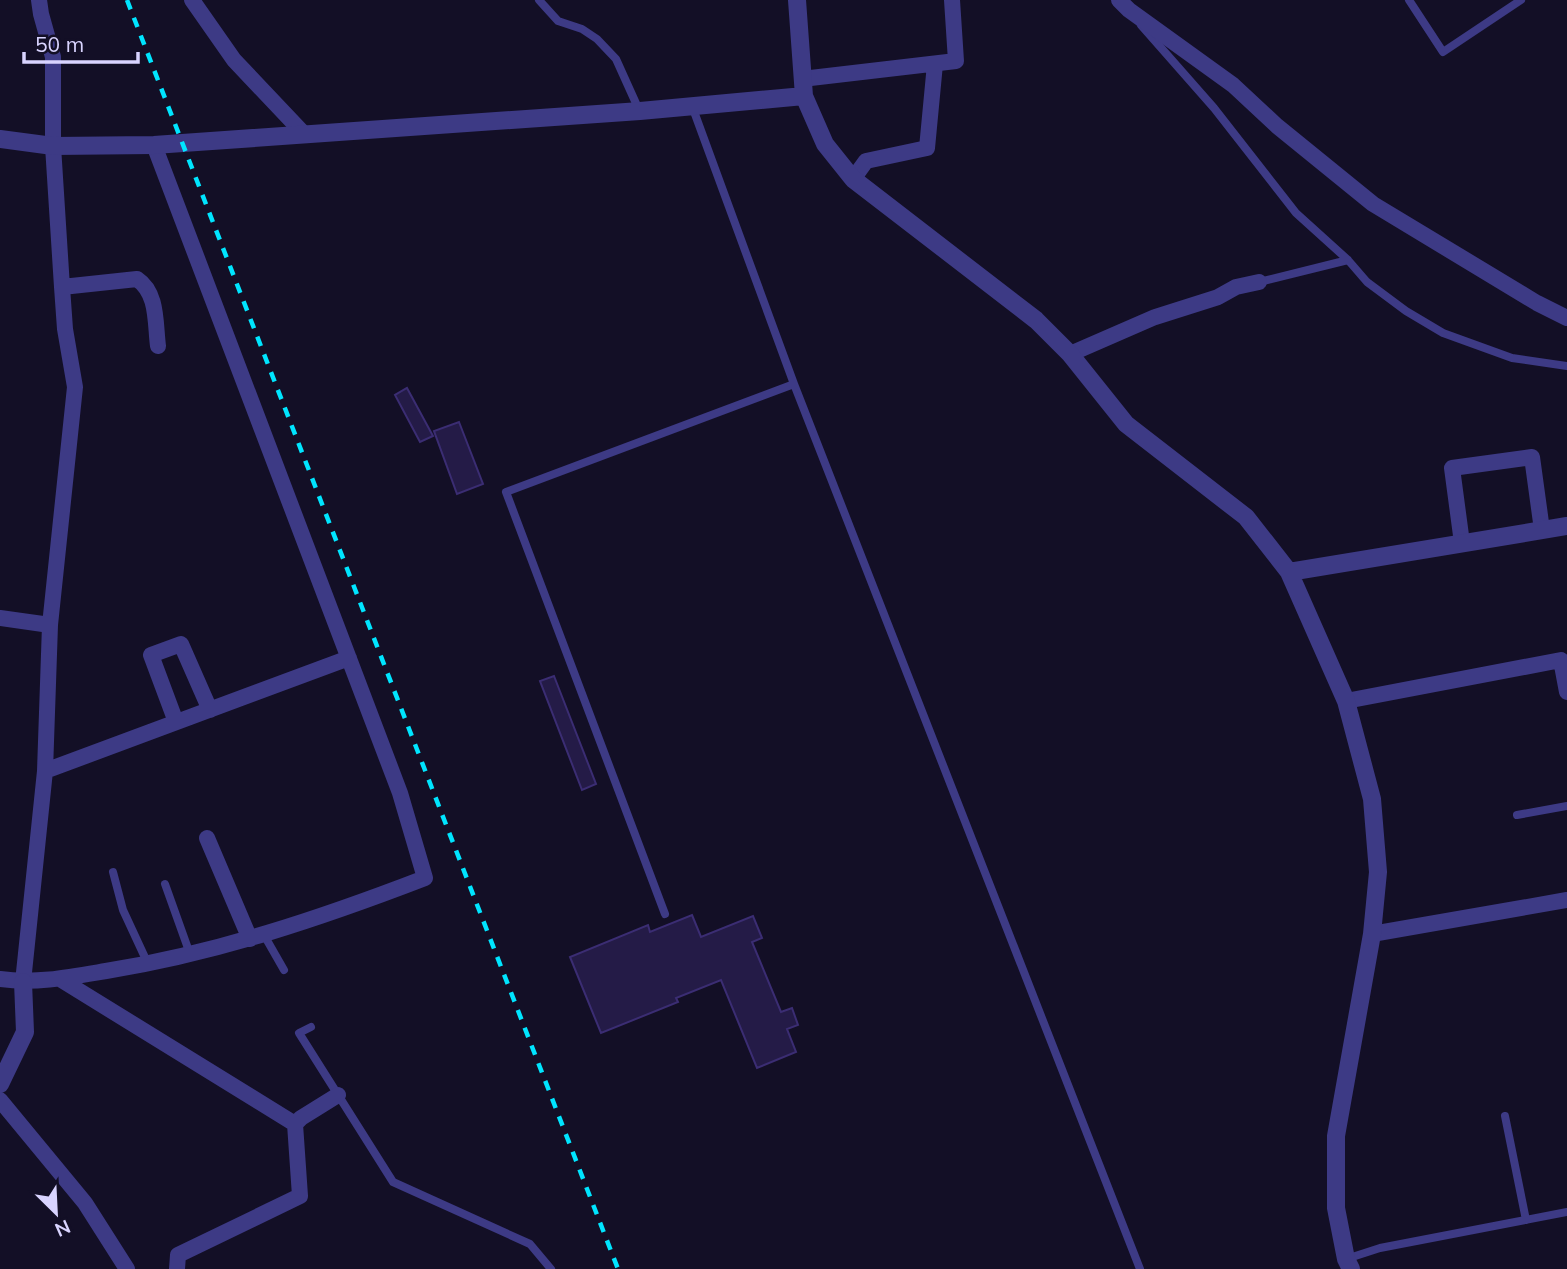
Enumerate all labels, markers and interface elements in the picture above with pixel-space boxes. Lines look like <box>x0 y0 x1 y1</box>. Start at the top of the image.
scale bar <box>24 21 138 65</box>
text: 50 m <box>35 31 84 57</box>
north arrow <box>21 1178 91 1248</box>
text: N <box>51 1215 74 1242</box>

